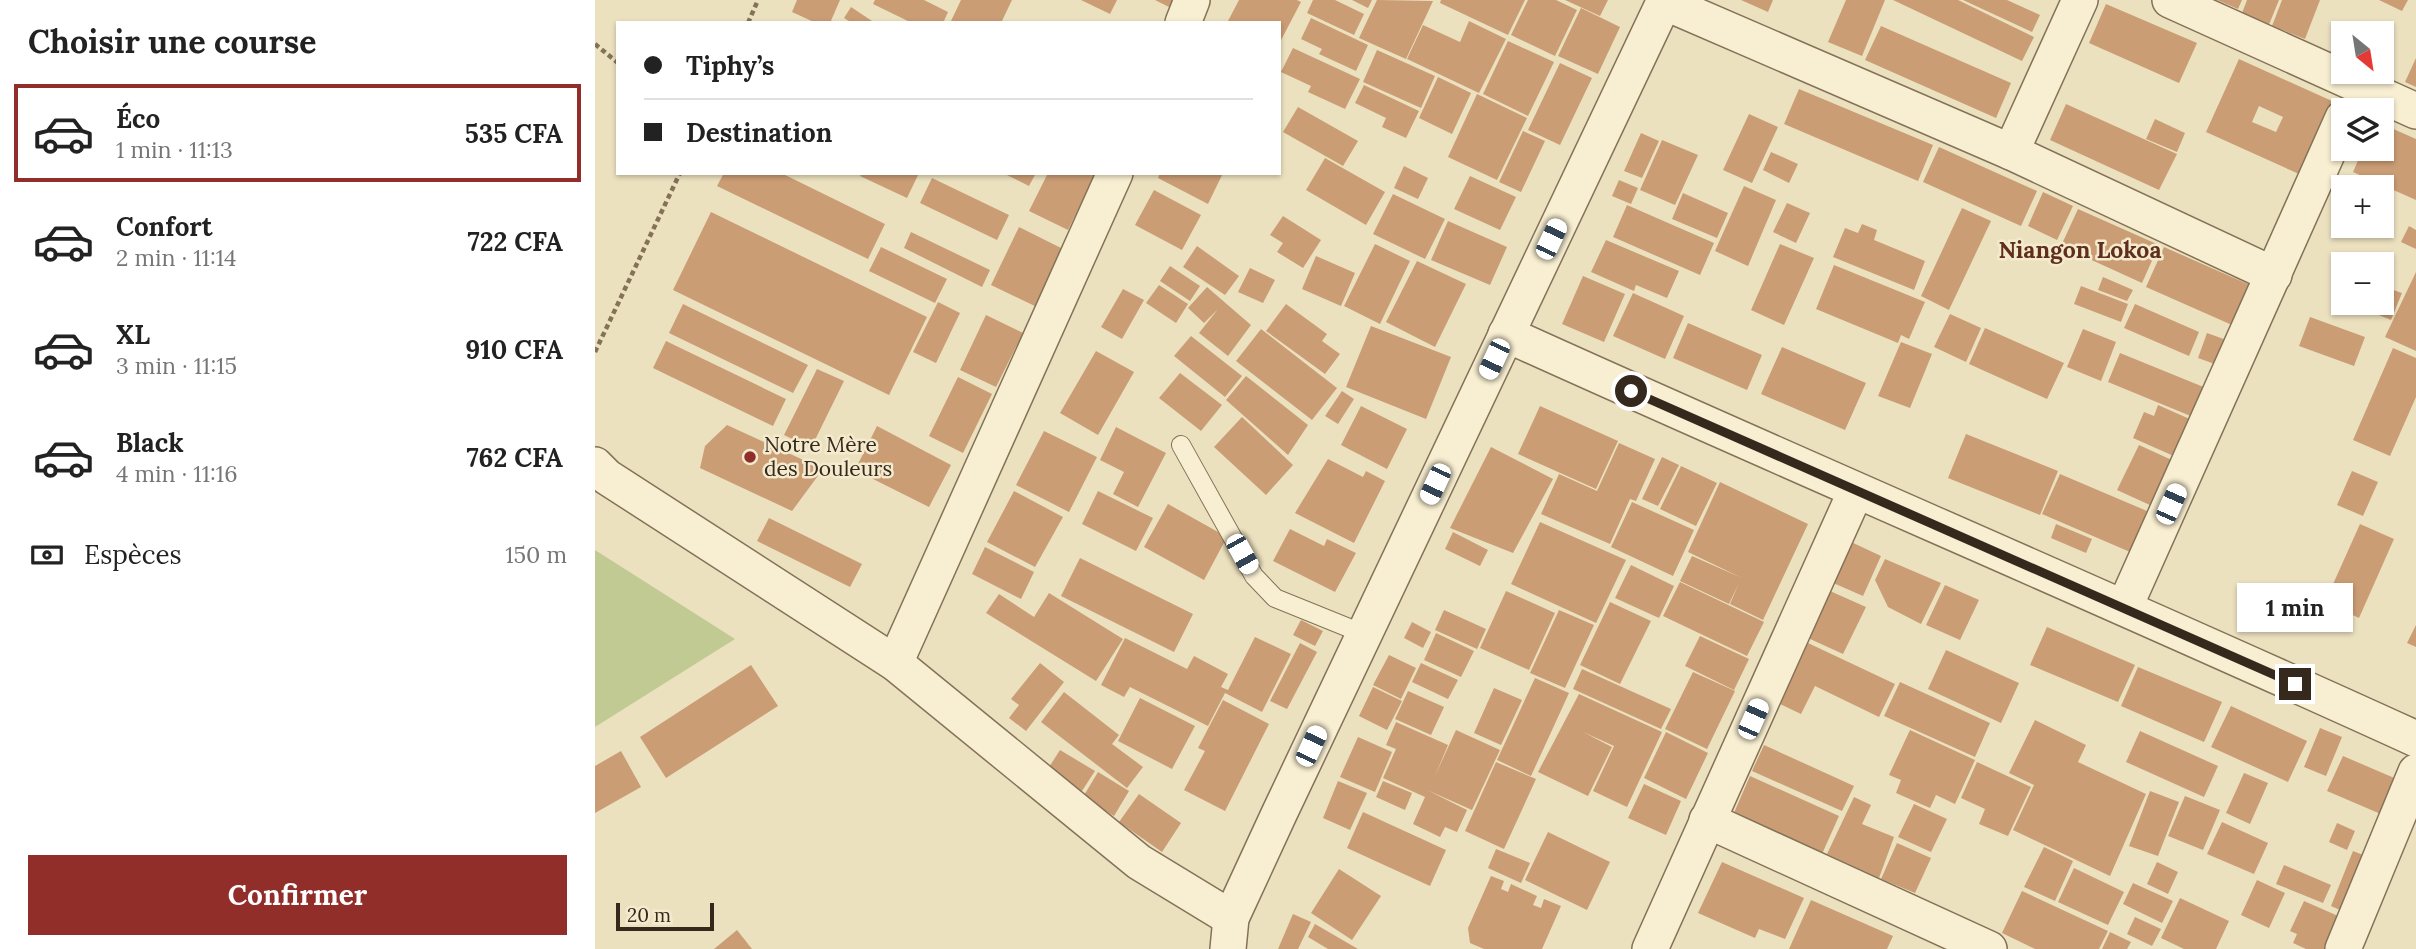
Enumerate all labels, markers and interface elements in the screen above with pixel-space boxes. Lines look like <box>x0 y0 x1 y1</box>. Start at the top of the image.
text: Choisir une course <box>28 21 316 62</box>
north arrow <box>2331 21 2394 84</box>
map controls <box>2331 21 2394 315</box>
text: Tiphy’s <box>686 49 774 82</box>
button: layers <box>2331 98 2394 161</box>
icon: car <box>32 102 95 165</box>
text: Éco <box>116 102 160 135</box>
text: Destination <box>686 116 832 149</box>
text: 535 CFA <box>465 117 563 150</box>
text: 1 min · 11:13 <box>116 135 233 164</box>
button: + <box>2331 175 2394 238</box>
icon: car <box>32 210 95 273</box>
text: Confort <box>116 210 213 243</box>
car <box>1533 216 1570 262</box>
text: 722 CFA <box>467 225 563 258</box>
district label: Niangon Lokoa <box>1999 235 2161 264</box>
text: 2 min · 11:14 <box>116 243 237 272</box>
button: − <box>2331 252 2394 315</box>
icon: car <box>32 318 95 381</box>
text: XL <box>116 318 150 351</box>
text: 910 CFA <box>465 333 563 366</box>
car <box>1476 336 1513 382</box>
text: 3 min · 11:15 <box>116 351 237 380</box>
route start <box>1615 375 1647 407</box>
icon: car <box>32 426 95 489</box>
text: Black <box>116 426 184 459</box>
place label: Notre Mère des Douleurs <box>764 431 892 482</box>
text: 762 CFA <box>466 441 563 474</box>
marker: Notre Mère des Douleurs <box>742 449 758 465</box>
text: 4 min · 11:16 <box>116 459 238 488</box>
car <box>1417 461 1454 507</box>
car <box>2153 481 2190 527</box>
car <box>1223 531 1262 577</box>
icon: cash <box>28 536 66 574</box>
text: Espèces <box>84 538 182 571</box>
text: 150 m <box>505 540 567 569</box>
callout: 1 min <box>2237 582 2353 632</box>
text: 1 min <box>2266 593 2324 622</box>
route end <box>2279 668 2311 700</box>
car <box>1735 696 1772 742</box>
car <box>1293 723 1330 769</box>
button: Confirmer <box>28 855 567 935</box>
scale bar <box>616 900 714 932</box>
text: 20 m <box>627 903 671 927</box>

